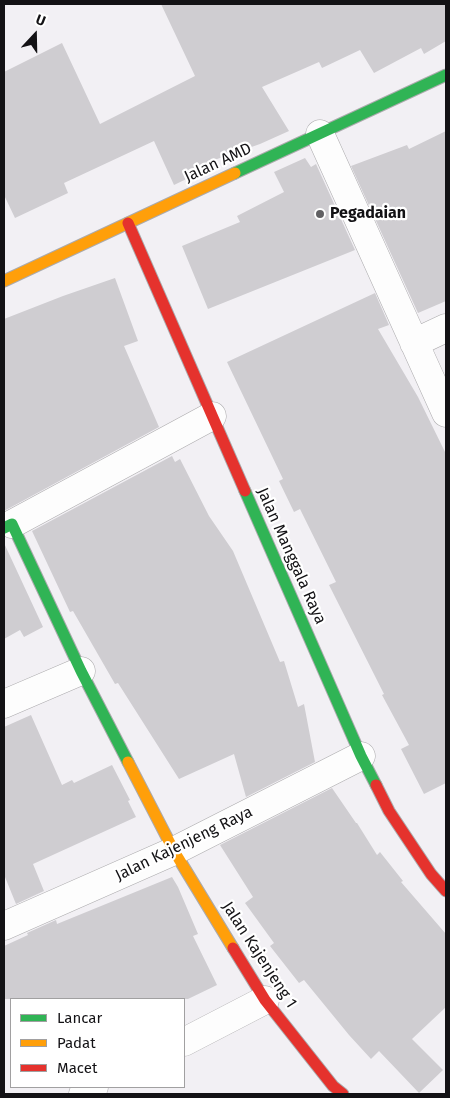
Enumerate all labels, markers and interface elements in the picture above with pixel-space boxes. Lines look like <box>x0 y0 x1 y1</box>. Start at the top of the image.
north arrow <box>10 10 60 60</box>
text: U <box>33 11 48 30</box>
street label: Jalan AMD <box>181 139 255 187</box>
place label: Pegadaian <box>330 204 406 224</box>
marker: Pegadaian <box>314 208 326 220</box>
street label: Jalan Manggala Raya <box>252 485 330 627</box>
street label: Jalan Kajenjeng Raya <box>112 802 256 886</box>
street label: Jalan Kajenjeng 1 <box>217 898 301 1012</box>
legend <box>10 998 185 1088</box>
text: Lancar <box>57 1009 102 1027</box>
text: Padat <box>57 1034 96 1052</box>
text: Macet <box>57 1059 97 1077</box>

